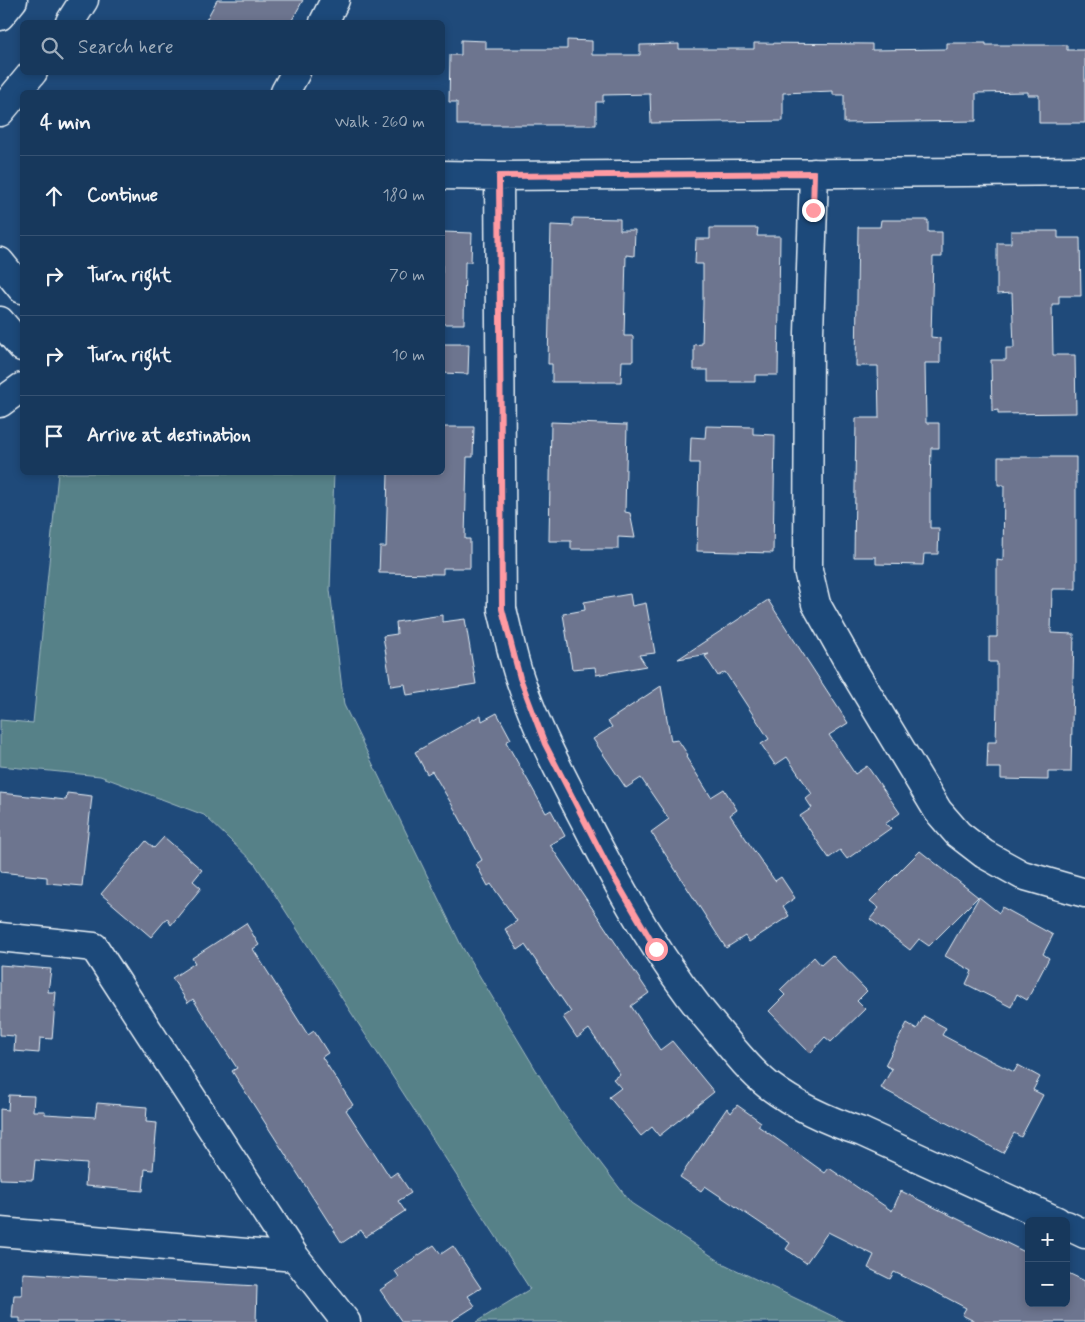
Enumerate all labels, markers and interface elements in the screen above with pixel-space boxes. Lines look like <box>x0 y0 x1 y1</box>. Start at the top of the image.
search box <box>20 20 445 75</box>
icon: search <box>38 34 66 62</box>
text: Search here <box>78 35 174 60</box>
text: 4 min <box>40 109 91 137</box>
text: Walk · 260 m <box>335 112 425 133</box>
icon: ahead <box>40 182 68 210</box>
text: Continue <box>87 183 158 208</box>
text: 180 m <box>382 185 425 206</box>
route end <box>802 199 825 222</box>
icon: right <box>40 262 68 290</box>
text: Turn right <box>87 263 171 288</box>
text: 70 m <box>389 265 425 286</box>
icon: right <box>40 342 68 370</box>
text: Turn right <box>87 343 171 368</box>
text: 10 m <box>392 345 425 366</box>
icon: arrive <box>40 422 68 450</box>
text: Arrive at destination <box>87 423 251 448</box>
route start <box>645 938 668 961</box>
map controls <box>1025 1217 1070 1307</box>
button: + <box>1025 1217 1070 1262</box>
button: − <box>1025 1262 1070 1307</box>

